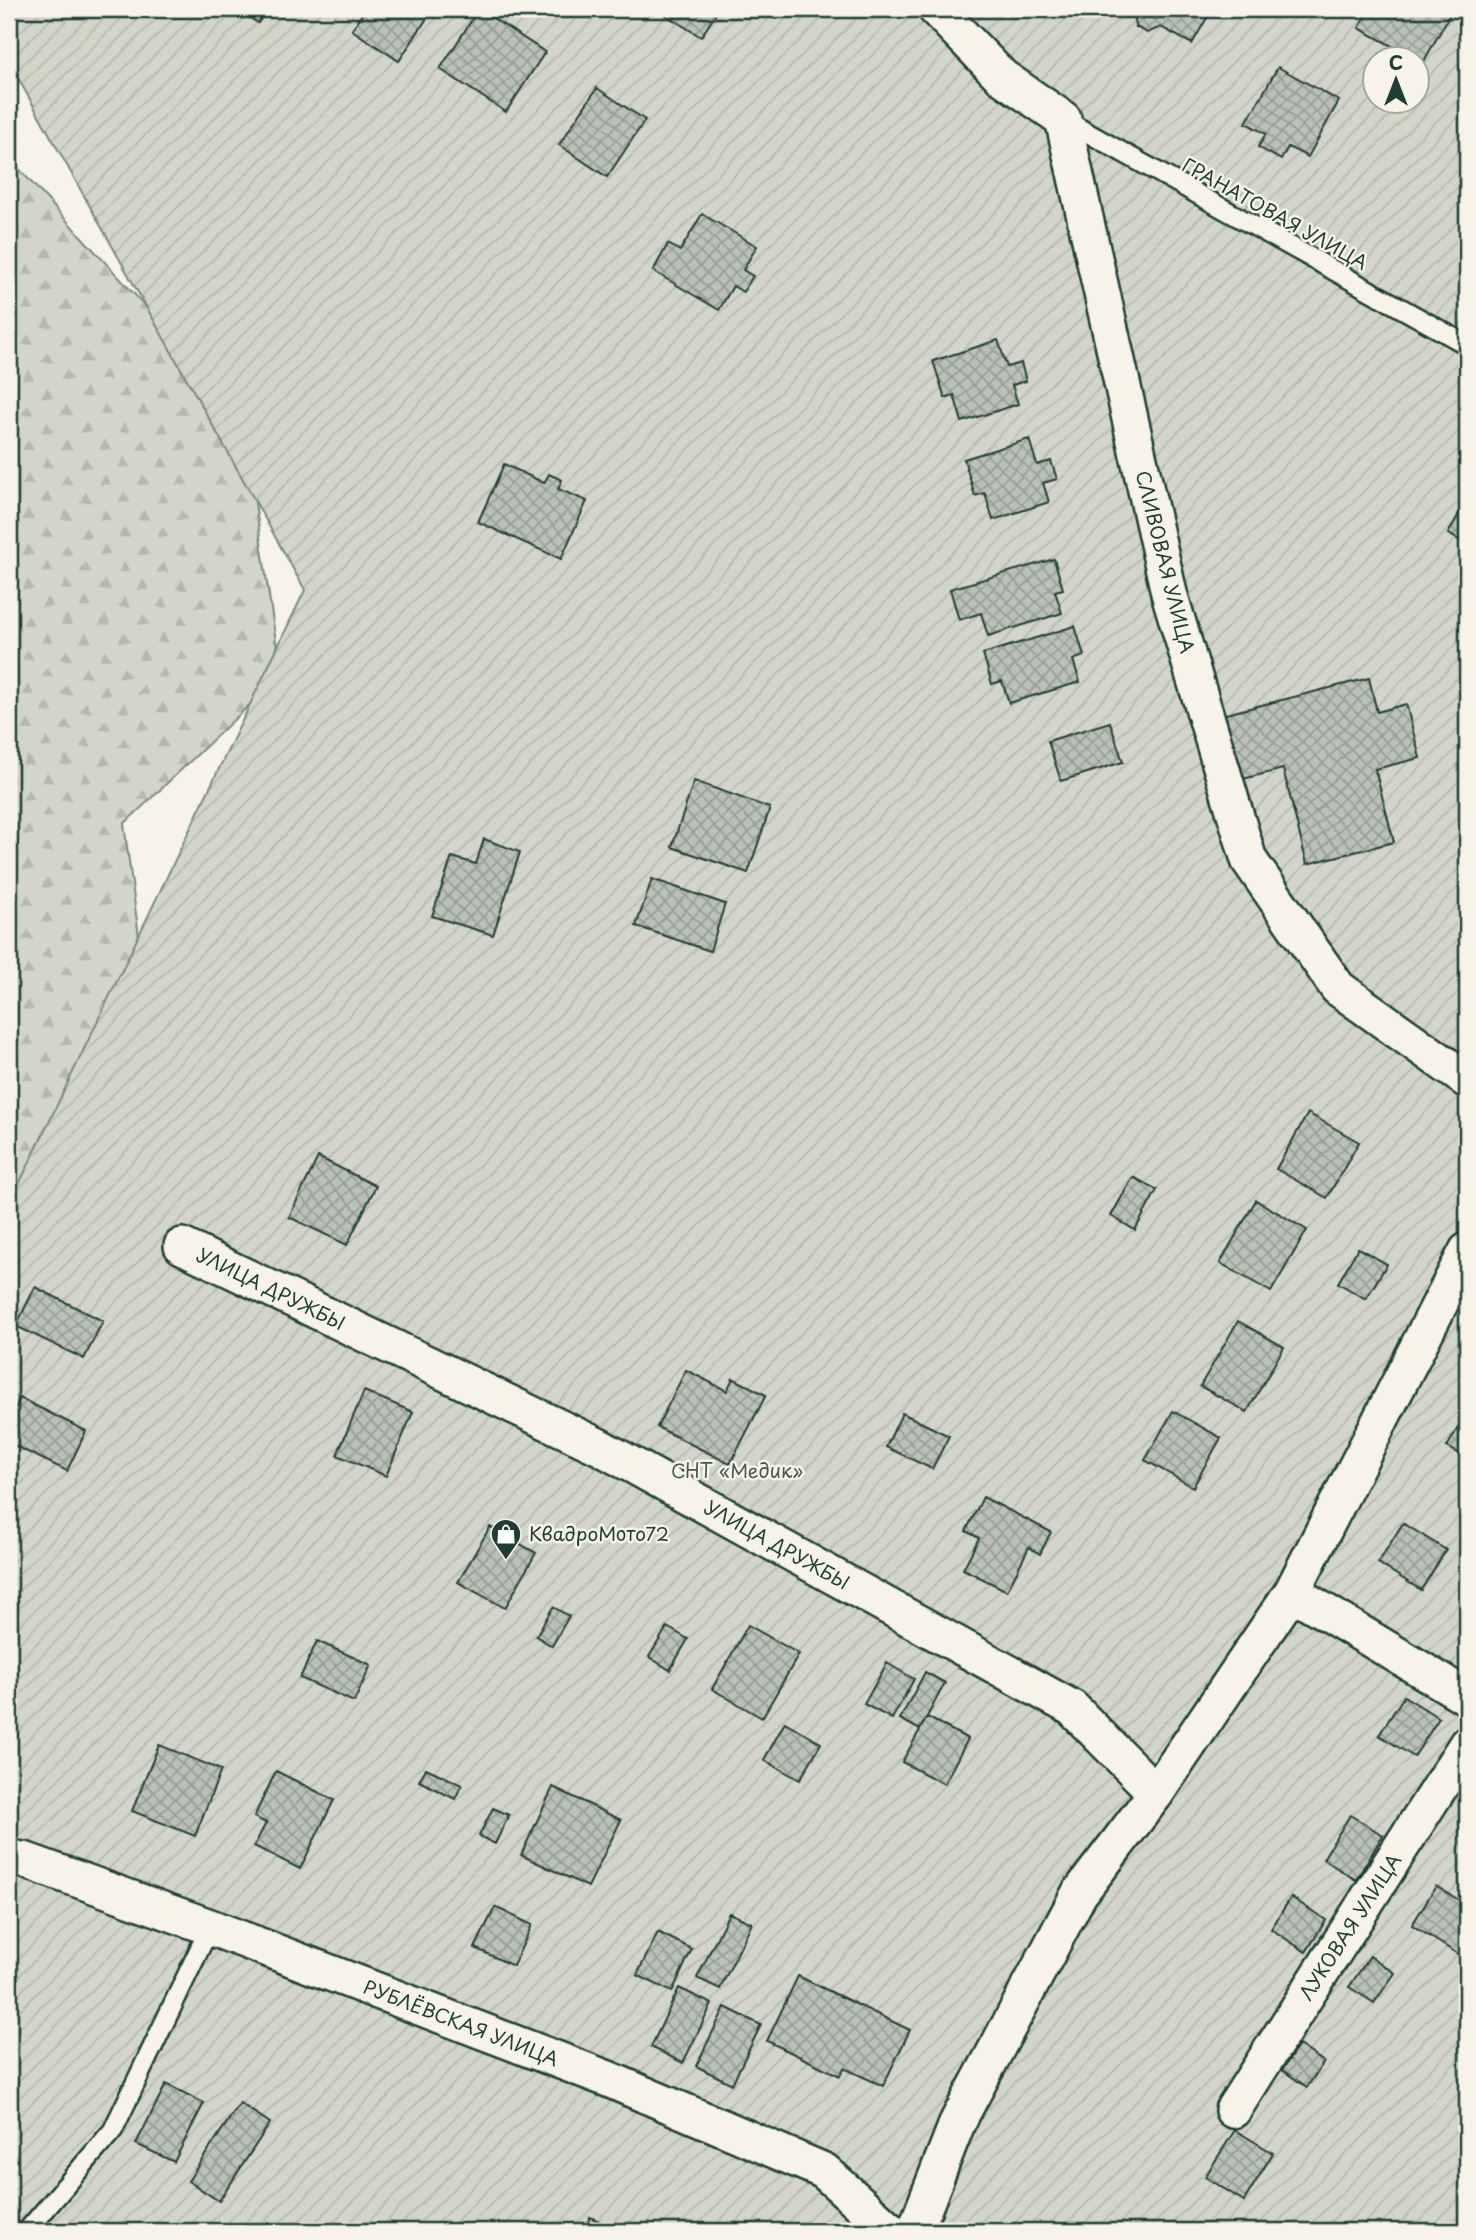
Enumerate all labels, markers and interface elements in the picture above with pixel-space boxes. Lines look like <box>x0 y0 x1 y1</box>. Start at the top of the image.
north arrow <box>1360 46 1430 116</box>
text: С <box>1389 48 1403 76</box>
street label: ГРАНАТОВАЯ УЛИЦА <box>1178 150 1373 276</box>
street label: СЛИВОВАЯ УЛИЦА <box>1130 467 1202 656</box>
street label: УЛИЦА ДРУЖБЫ <box>192 1240 350 1336</box>
park label: СНТ «Медик» <box>671 1456 803 1484</box>
street label: УЛИЦА ДРУЖБЫ <box>700 1493 855 1596</box>
shop icon: КвадроМото72 <box>489 1517 523 1561</box>
place label: КвадроМото72 <box>529 1519 669 1547</box>
street label: ЛУКОВАЯ УЛИЦА <box>1291 1848 1407 2005</box>
street label: РУБЛЁВСКАЯ УЛИЦА <box>360 1972 563 2072</box>

